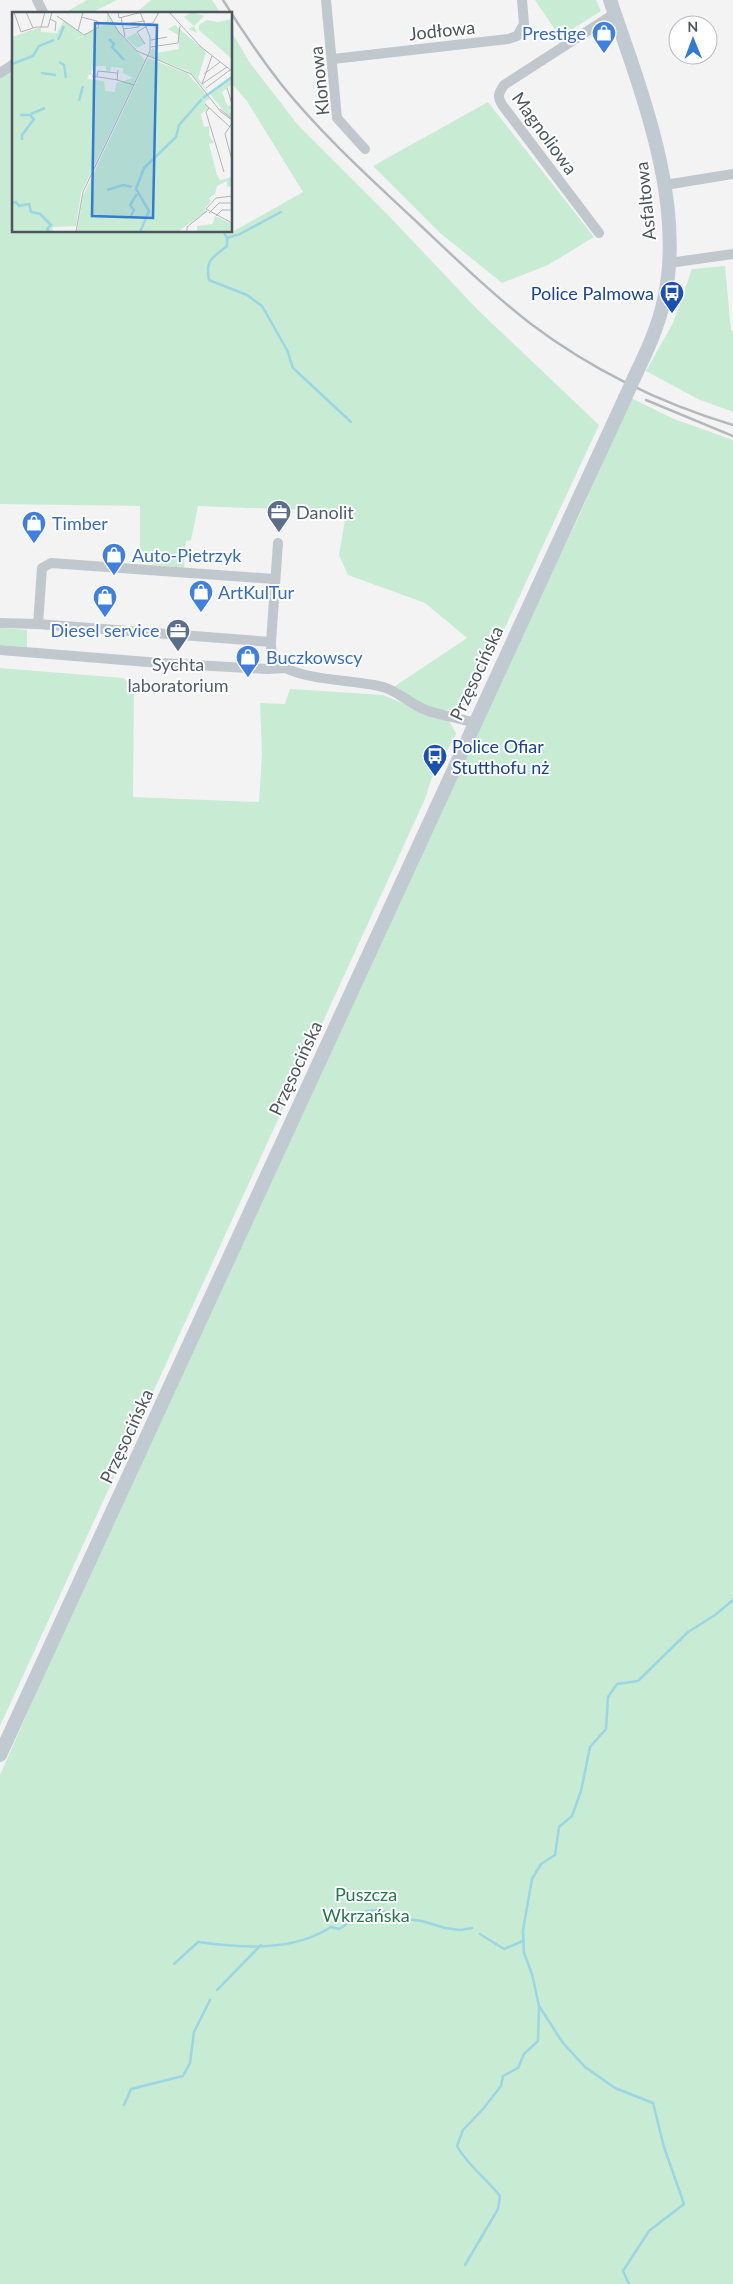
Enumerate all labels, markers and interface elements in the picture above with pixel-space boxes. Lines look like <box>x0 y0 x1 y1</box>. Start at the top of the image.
inset map <box>12 12 232 232</box>
north arrow <box>668 15 718 65</box>
street label: Jodłowa <box>408 16 476 44</box>
text: N <box>687 18 698 35</box>
shop icon: Prestige <box>591 20 617 54</box>
place label: Prestige <box>522 22 586 44</box>
street label: Klonowa <box>304 45 334 117</box>
street label: Magnoliowa <box>508 87 582 179</box>
street label: Asfaltowa <box>630 161 660 241</box>
bus stop icon: Police Palmowa <box>659 280 685 314</box>
place label: Police Palmowa <box>531 282 654 304</box>
office icon: Danolit <box>266 499 292 533</box>
place label: Danolit <box>296 501 354 523</box>
shop icon: Timber <box>21 510 47 544</box>
place label: Timber <box>52 512 108 534</box>
shop icon: Auto-Pietrzyk <box>101 542 127 576</box>
place label: Auto-Pietrzyk <box>132 544 242 566</box>
shop icon: ArtKulTur <box>188 579 214 613</box>
place label: ArtKulTur <box>218 581 295 603</box>
shop icon: Diesel service <box>92 584 118 618</box>
office icon: Sychta laboratorium <box>165 618 191 652</box>
place label: Diesel service <box>51 619 159 641</box>
street label: Przęsocińska <box>445 622 507 724</box>
shop icon: Buczkowscy <box>235 644 261 678</box>
place label: Buczkowscy <box>266 646 363 668</box>
place label: Sychta laboratorium <box>127 653 229 696</box>
place label: Police Ofiar Stutthofu nż <box>452 735 549 778</box>
bus stop icon: Police Ofiar Stutthofu nż <box>422 743 448 777</box>
street label: Przęsocińska <box>264 1017 326 1119</box>
street label: Przęsocińska <box>95 1385 157 1487</box>
park label: Puszcza Wkrzańska <box>322 1883 410 1926</box>

